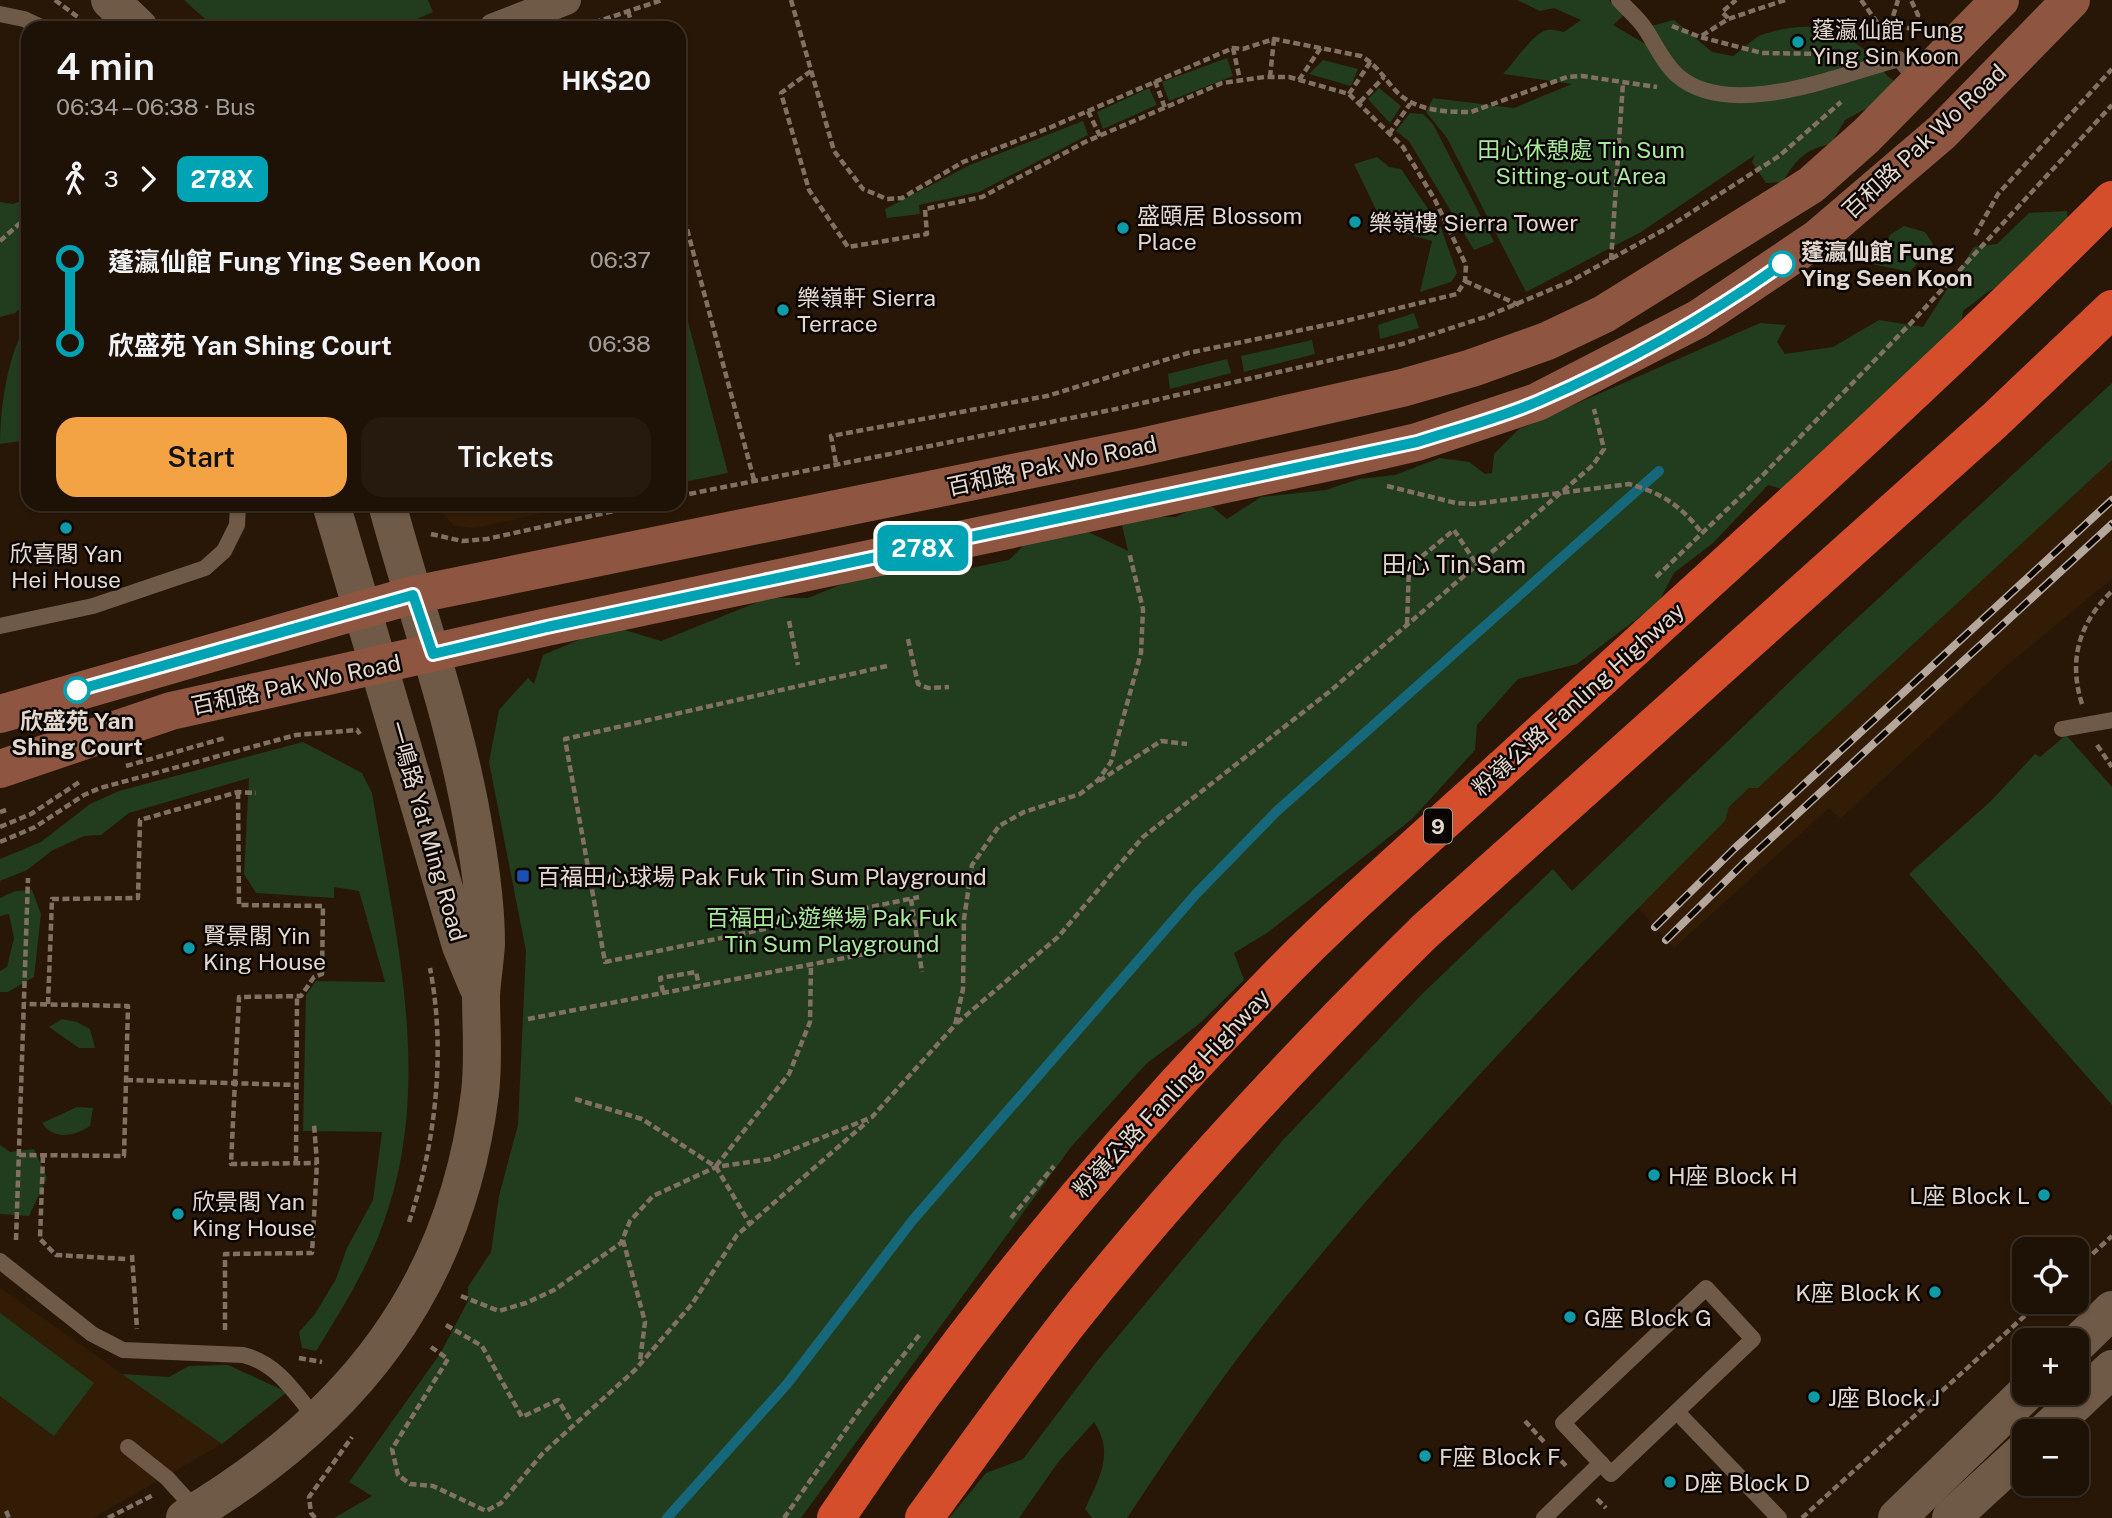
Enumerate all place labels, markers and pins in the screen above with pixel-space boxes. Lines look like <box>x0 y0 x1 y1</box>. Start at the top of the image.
place label: 蓬瀛仙館 Fung Ying Sin Koon <box>1812 16 1964 69</box>
marker: 蓬瀛仙館 Fung Ying Sin Koon <box>1790 34 1806 50</box>
place label: 盛頤居 Blossom Place <box>1137 202 1302 255</box>
place label: 樂嶺樓 Sierra Tower <box>1369 209 1578 236</box>
marker: 樂嶺樓 Sierra Tower <box>1347 214 1363 230</box>
marker: 盛頤居 Blossom Place <box>1115 220 1131 236</box>
place label: 蓬瀛仙館 Fung Ying Seen Koon <box>1801 238 1973 291</box>
marker: 蓬瀛仙館 Fung Ying Seen Koon <box>1769 251 1795 277</box>
place label: 樂嶺軒 Sierra Terrace <box>797 284 936 337</box>
marker: 樂嶺軒 Sierra Terrace <box>775 302 791 318</box>
marker: 欣喜閣 Yan Hei House <box>58 520 74 536</box>
place label: 欣喜閣 Yan Hei House <box>9 540 123 593</box>
marker: 欣盛苑 Yan Shing Court <box>64 677 90 703</box>
place label: 欣盛苑 Yan Shing Court <box>11 707 143 760</box>
place label: 百福田心球場 Pak Fuk Tin Sum Playground <box>537 863 987 890</box>
marker: 百福田心球場 Pak Fuk Tin Sum Playground <box>515 868 531 884</box>
place label: 賢景閣 Yin King House <box>203 922 326 975</box>
marker: 賢景閣 Yin King House <box>181 940 197 956</box>
place label: H座 Block H <box>1668 1162 1798 1189</box>
marker: H座 Block H <box>1646 1167 1662 1183</box>
place label: L座 Block L <box>1909 1182 2030 1209</box>
marker: L座 Block L <box>2036 1187 2052 1203</box>
place label: 欣景閣 Yan King House <box>192 1188 315 1241</box>
marker: 欣景閣 Yan King House <box>170 1206 186 1222</box>
place label: K座 Block K <box>1795 1279 1921 1306</box>
marker: K座 Block K <box>1927 1284 1943 1300</box>
place label: G座 Block G <box>1584 1304 1712 1331</box>
marker: G座 Block G <box>1562 1309 1578 1325</box>
place label: J座 Block J <box>1828 1384 1940 1411</box>
marker: J座 Block J <box>1806 1389 1822 1405</box>
place label: F座 Block F <box>1439 1443 1561 1470</box>
marker: F座 Block F <box>1417 1448 1433 1464</box>
place label: D座 Block D <box>1684 1469 1810 1496</box>
marker: D座 Block D <box>1662 1474 1678 1490</box>

